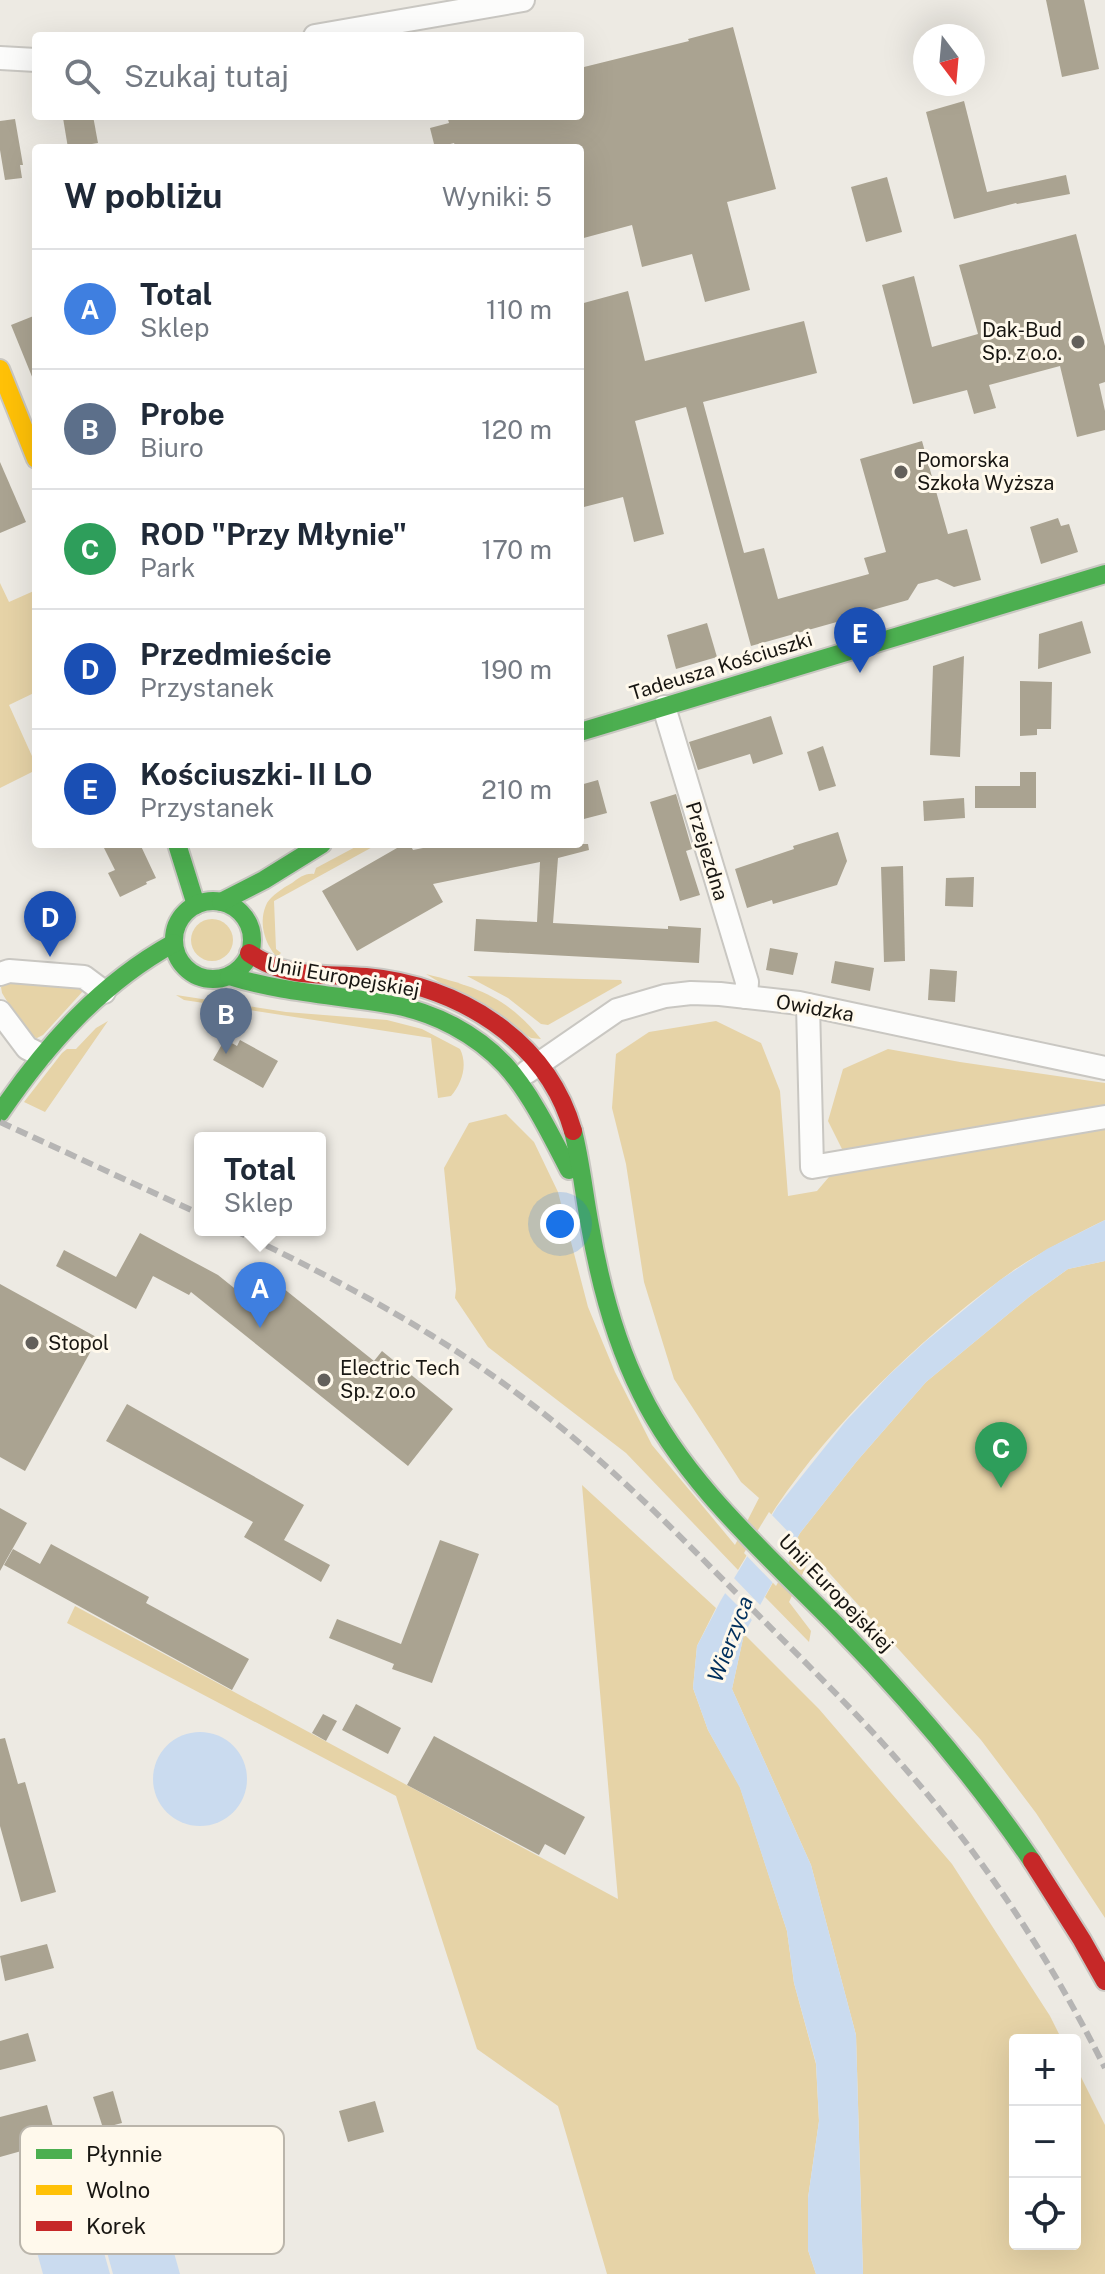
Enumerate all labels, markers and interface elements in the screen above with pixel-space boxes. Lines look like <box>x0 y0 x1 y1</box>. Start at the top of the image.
north arrow <box>913 24 985 96</box>
search box <box>32 32 584 120</box>
icon: search <box>60 54 104 98</box>
text: Szukaj tutaj <box>124 58 289 94</box>
text: W pobliżu <box>64 176 223 216</box>
text: Wyniki: 5 <box>442 181 552 212</box>
text: Total <box>140 276 212 312</box>
text: A <box>81 294 99 325</box>
text: 110 m <box>486 294 552 325</box>
text: Sklep <box>140 312 209 343</box>
place label: Dak-Bud Sp. z o.o. <box>982 318 1062 365</box>
marker: Dak-Bud Sp. z o.o. <box>1069 333 1087 351</box>
text: Probe <box>140 396 225 432</box>
text: B <box>81 414 99 445</box>
text: 120 m <box>481 414 552 445</box>
text: Biuro <box>140 432 204 463</box>
place label: Pomorska Szkoła Wyższa <box>917 448 1054 495</box>
marker: Pomorska Szkoła Wyższa <box>892 463 910 481</box>
text: ROD "Przy Młynie" <box>140 516 407 552</box>
text: C <box>81 534 99 565</box>
text: 170 m <box>482 534 552 565</box>
text: Park <box>140 552 195 583</box>
pin: E <box>834 607 886 673</box>
street label: Tadeusza Kościuszki <box>627 627 815 705</box>
text: Przedmieście <box>140 636 332 672</box>
text: D <box>81 654 99 685</box>
text: 190 m <box>481 654 552 685</box>
text: Przystanek <box>140 672 274 703</box>
text: Kościuszki- II LO <box>140 756 373 792</box>
text: E <box>82 774 98 805</box>
text: 210 m <box>481 774 552 805</box>
text: Przystanek <box>140 792 274 823</box>
street label: Przejezdna <box>681 799 733 903</box>
pin: D <box>24 891 76 957</box>
street label: Unii Europejskiej <box>265 952 421 1002</box>
pin: B <box>200 988 252 1054</box>
street label: Owidzka <box>774 989 856 1027</box>
popup <box>194 1132 326 1236</box>
text: Total <box>224 1151 296 1187</box>
text: Sklep <box>224 1187 293 1218</box>
your location <box>540 1204 580 1244</box>
pin: A <box>234 1262 286 1328</box>
place label: Stopol <box>48 1331 109 1355</box>
marker: Stopol <box>23 1334 41 1352</box>
place label: Electric Tech Sp. z o.o <box>340 1356 460 1403</box>
marker: Electric Tech Sp. z o.o <box>315 1371 333 1389</box>
pin: C <box>975 1422 1027 1488</box>
street label: Unii Europejskiej <box>774 1529 898 1657</box>
water label: Wierzyca <box>702 1592 758 1686</box>
map controls <box>1009 2034 1081 2250</box>
button: + <box>1009 2034 1081 2106</box>
button: − <box>1009 2106 1081 2178</box>
legend <box>20 2126 284 2254</box>
text: Płynnie <box>86 2141 162 2167</box>
text: Wolno <box>86 2177 150 2203</box>
button: locate <box>1009 2178 1081 2250</box>
text: Korek <box>86 2213 146 2239</box>

